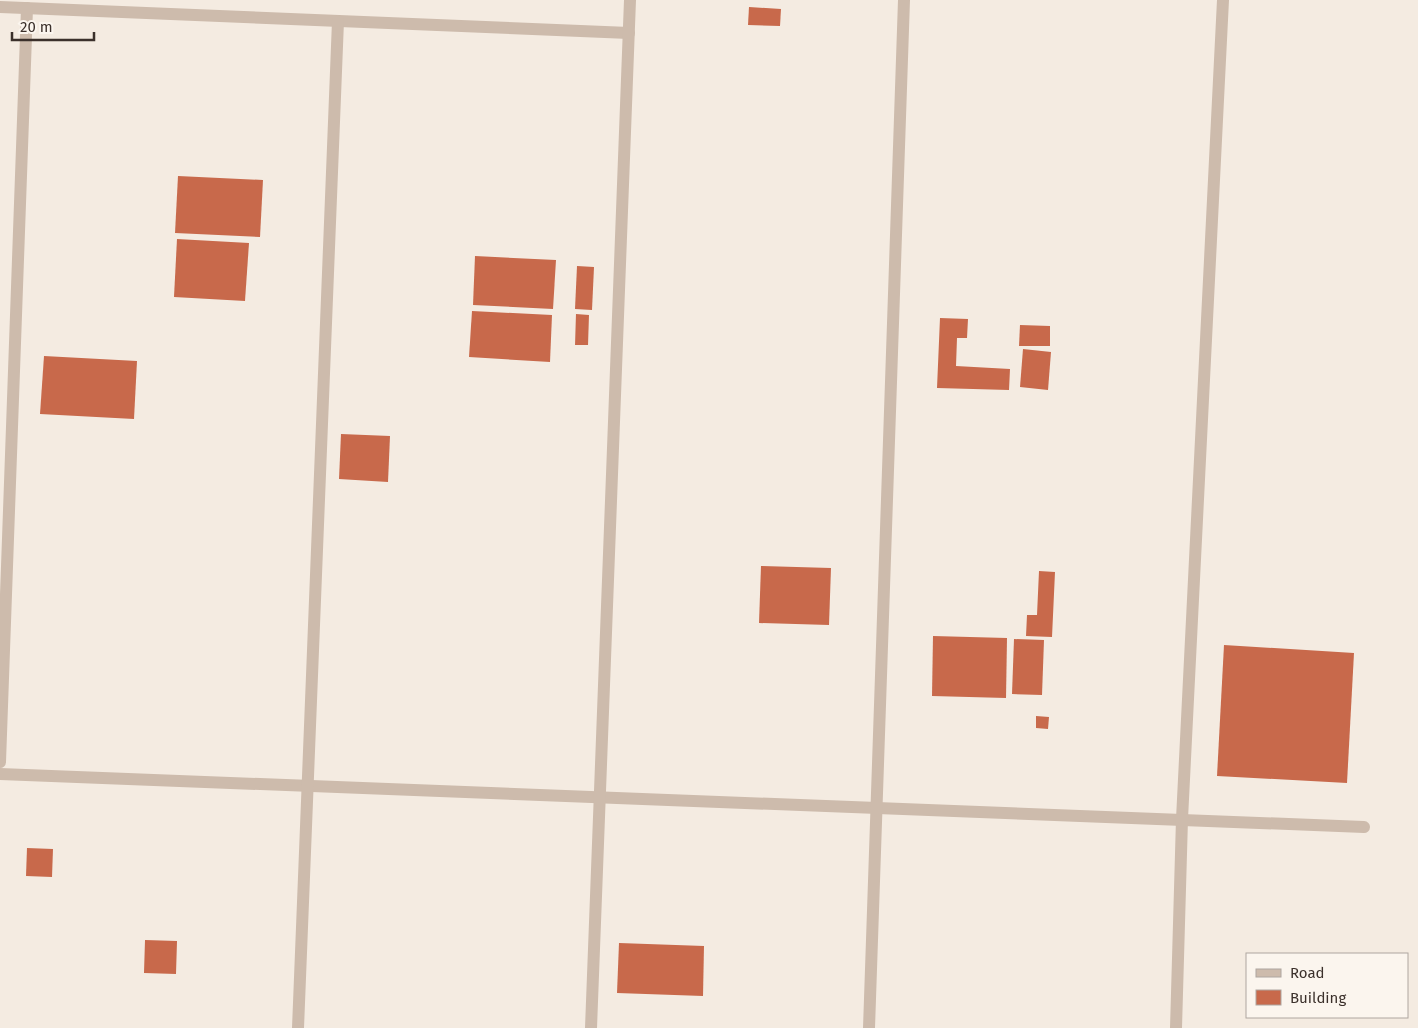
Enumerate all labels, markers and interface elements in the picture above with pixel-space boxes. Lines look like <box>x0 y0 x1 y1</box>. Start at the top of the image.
scale bar <box>12 10 95 42</box>
text: 20 m <box>20 18 53 36</box>
legend <box>1246 953 1408 1018</box>
text: Road <box>1290 964 1325 982</box>
text: Building <box>1290 989 1346 1007</box>

